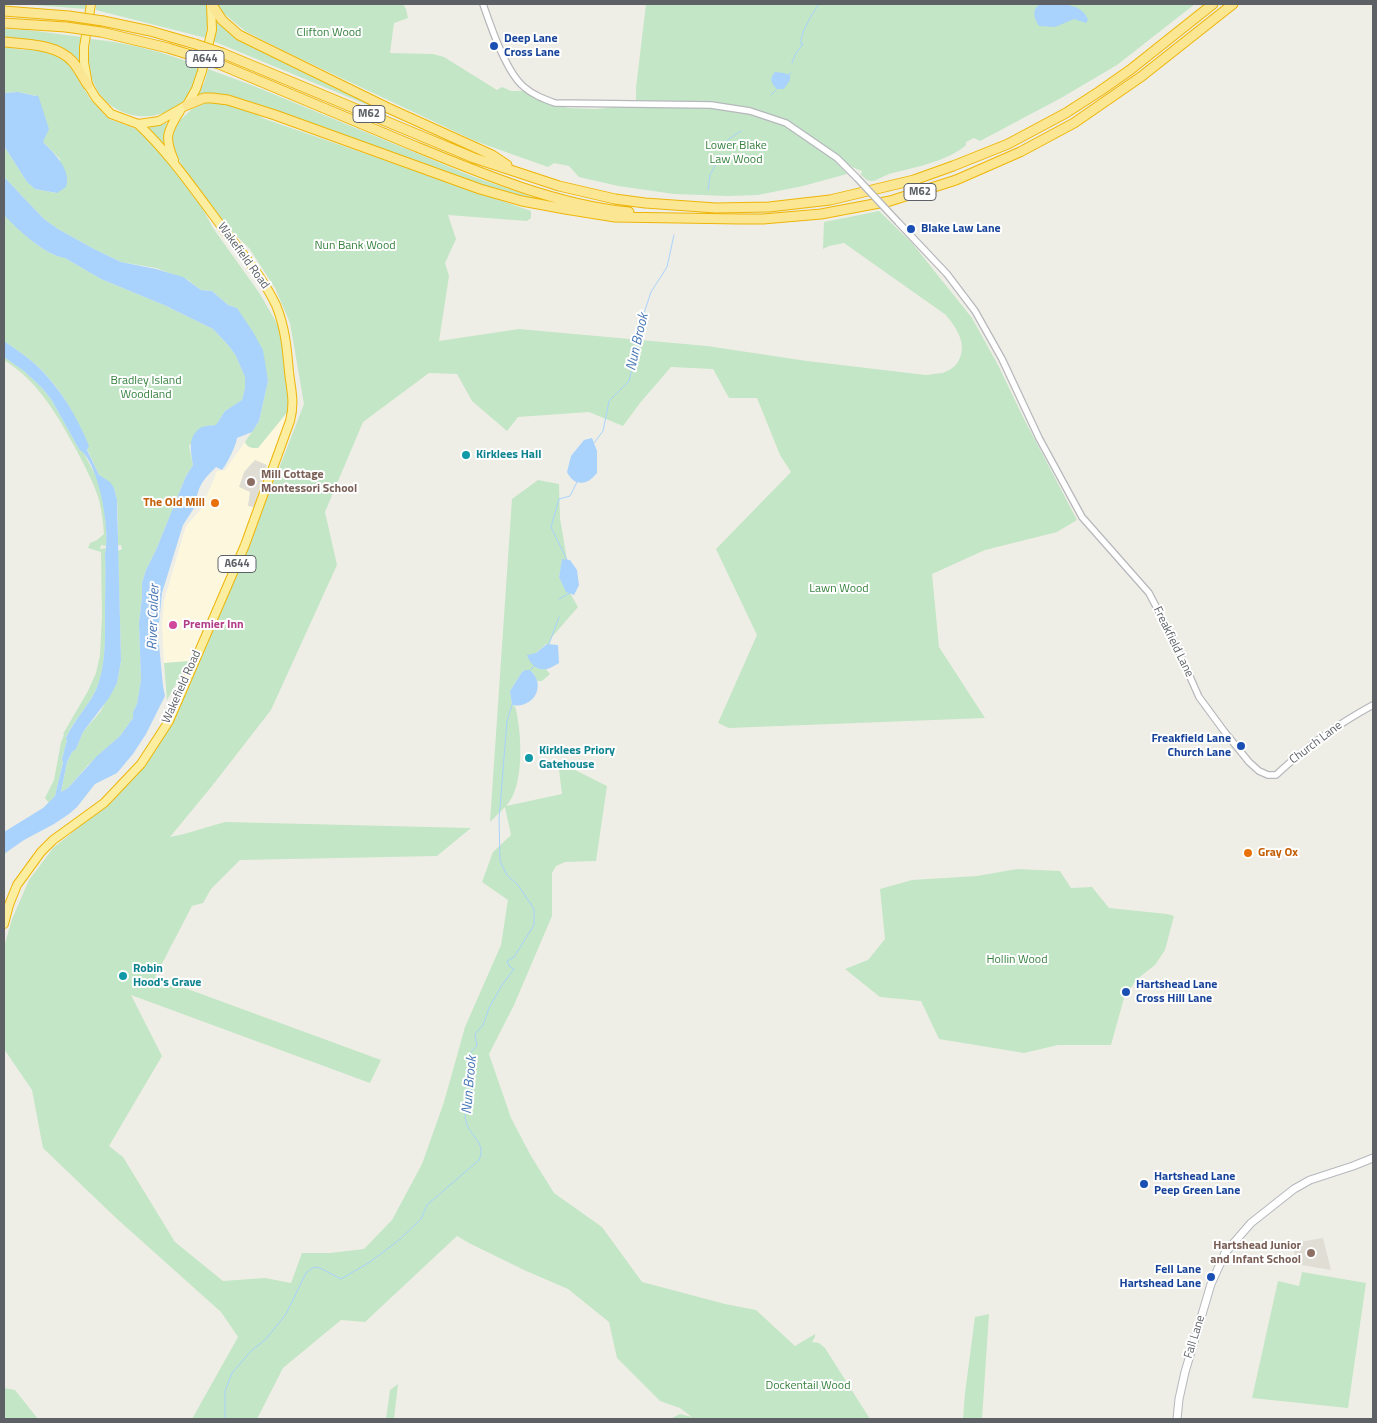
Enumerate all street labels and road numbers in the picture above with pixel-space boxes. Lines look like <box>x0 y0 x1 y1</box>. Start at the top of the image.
road number: A644 <box>186 51 224 68</box>
road number: M62 <box>353 106 385 122</box>
road number: M62 <box>904 183 936 200</box>
street label: Wakefield Road <box>214 220 272 292</box>
road number: A644 <box>218 556 256 572</box>
street label: Freakfield Lane <box>1150 604 1196 680</box>
street label: Wakefield Road <box>159 648 205 726</box>
street label: Church Lane <box>1287 719 1345 767</box>
street label: Fall Lane <box>1182 1314 1208 1360</box>

